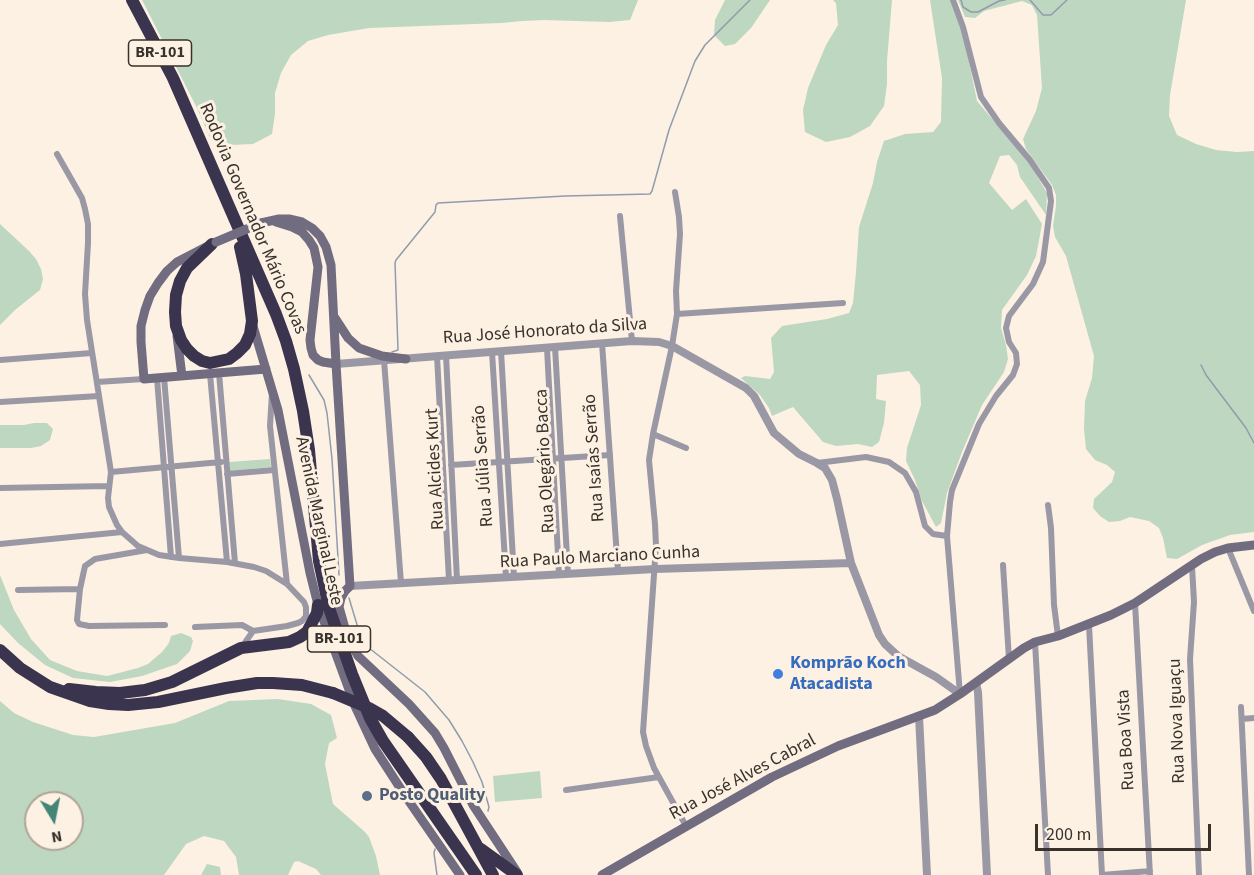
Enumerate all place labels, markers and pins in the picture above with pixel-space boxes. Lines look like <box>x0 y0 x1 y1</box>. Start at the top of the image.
place label: Komprão Koch Atacadista <box>790 653 906 696</box>
marker: Komprão Koch Atacadista <box>771 667 785 681</box>
place label: Posto Quality <box>379 785 485 807</box>
marker: Posto Quality <box>360 789 374 803</box>

